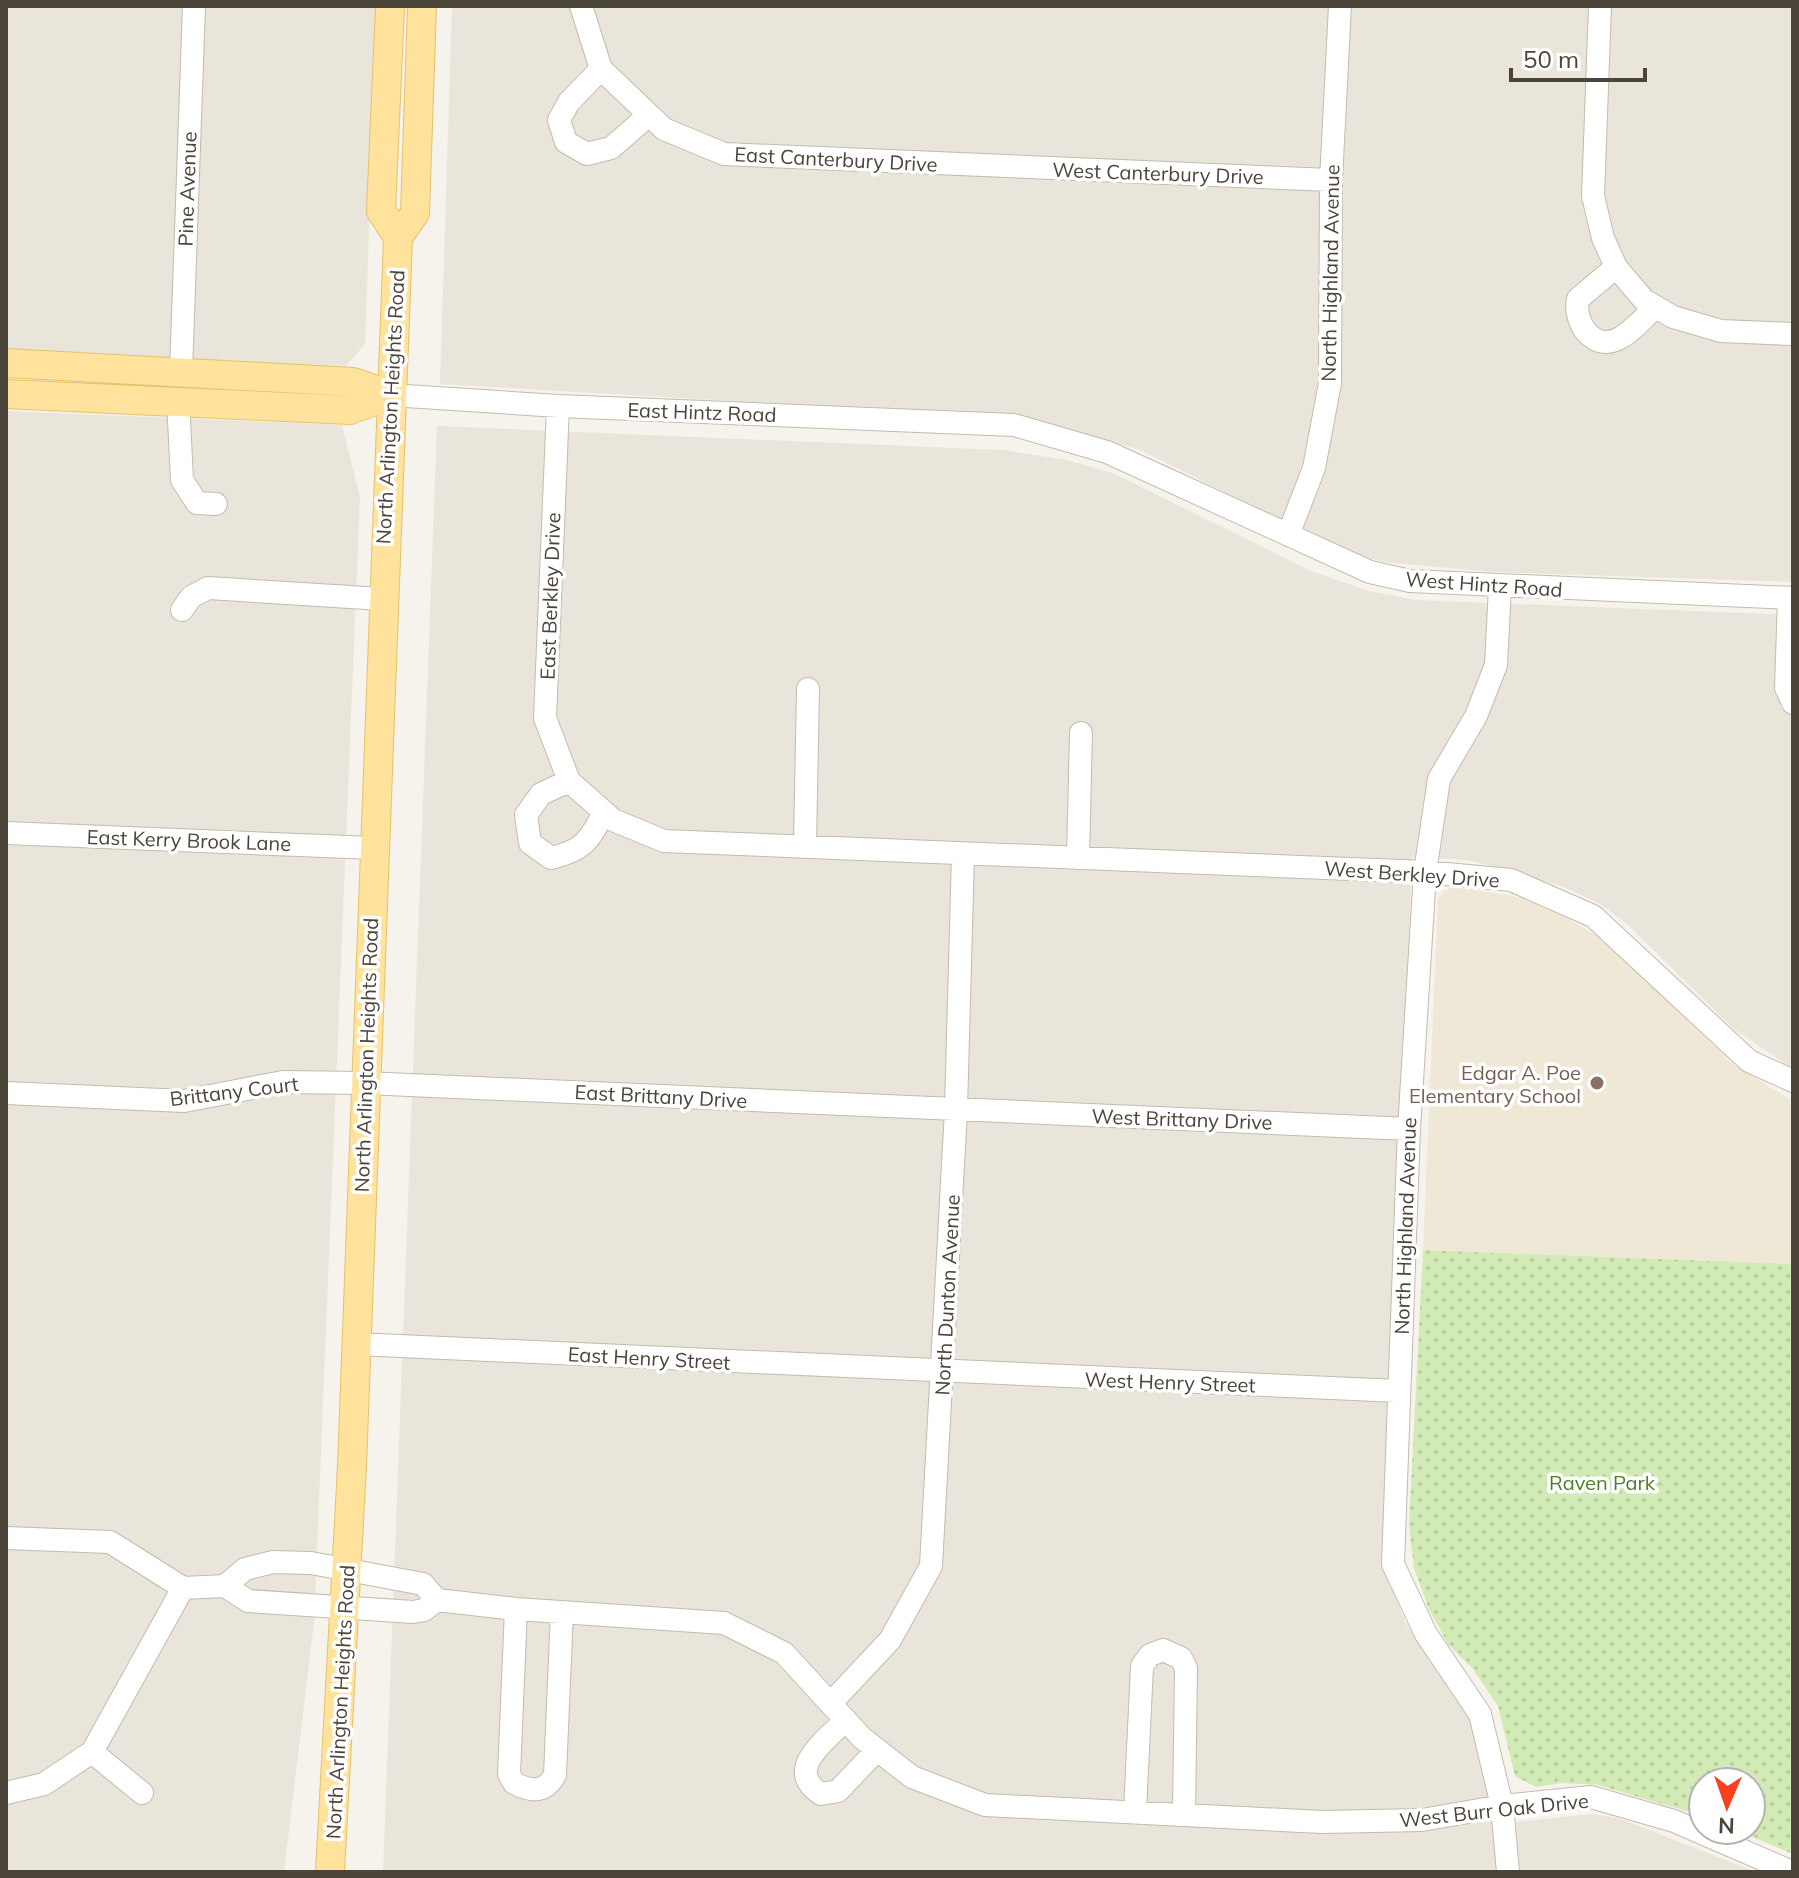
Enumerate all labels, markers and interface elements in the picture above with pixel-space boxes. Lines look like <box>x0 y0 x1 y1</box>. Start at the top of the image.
scale bar <box>1511 32 1645 82</box>
text: 50 m <box>1523 44 1579 74</box>
street label: Pine Avenue <box>172 131 202 247</box>
street label: East Canterbury Drive <box>734 141 938 177</box>
street label: West Canterbury Drive <box>1052 157 1264 189</box>
street label: North Highland Avenue <box>1316 164 1344 382</box>
street label: North Arlington Heights Road <box>370 269 410 545</box>
street label: East Hintz Road <box>627 397 777 427</box>
street label: East Berkley Drive <box>535 512 565 680</box>
street label: West Hintz Road <box>1405 566 1563 602</box>
street label: East Kerry Brook Lane <box>86 824 292 856</box>
street label: West Berkley Drive <box>1323 855 1501 893</box>
street label: North Arlington Heights Road <box>349 917 383 1193</box>
place label: Edgar A. Poe Elementary School <box>1409 1060 1581 1108</box>
street label: Brittany Court <box>168 1071 300 1111</box>
marker: Edgar A. Poe Elementary School <box>1588 1074 1606 1092</box>
street label: East Brittany Drive <box>574 1079 748 1113</box>
street label: West Brittany Drive <box>1091 1103 1273 1135</box>
street label: North Highland Avenue <box>1389 1117 1421 1335</box>
street label: North Dunton Avenue <box>929 1194 965 1396</box>
street label: East Henry Street <box>567 1341 731 1375</box>
street label: West Henry Street <box>1084 1367 1256 1397</box>
park label: Raven Park <box>1549 1470 1656 1495</box>
street label: North Arlington Heights Road <box>320 1564 360 1840</box>
north arrow <box>1687 1766 1767 1846</box>
street label: West Burr Oak Drive <box>1398 1788 1590 1832</box>
text: N <box>1718 1812 1735 1840</box>

